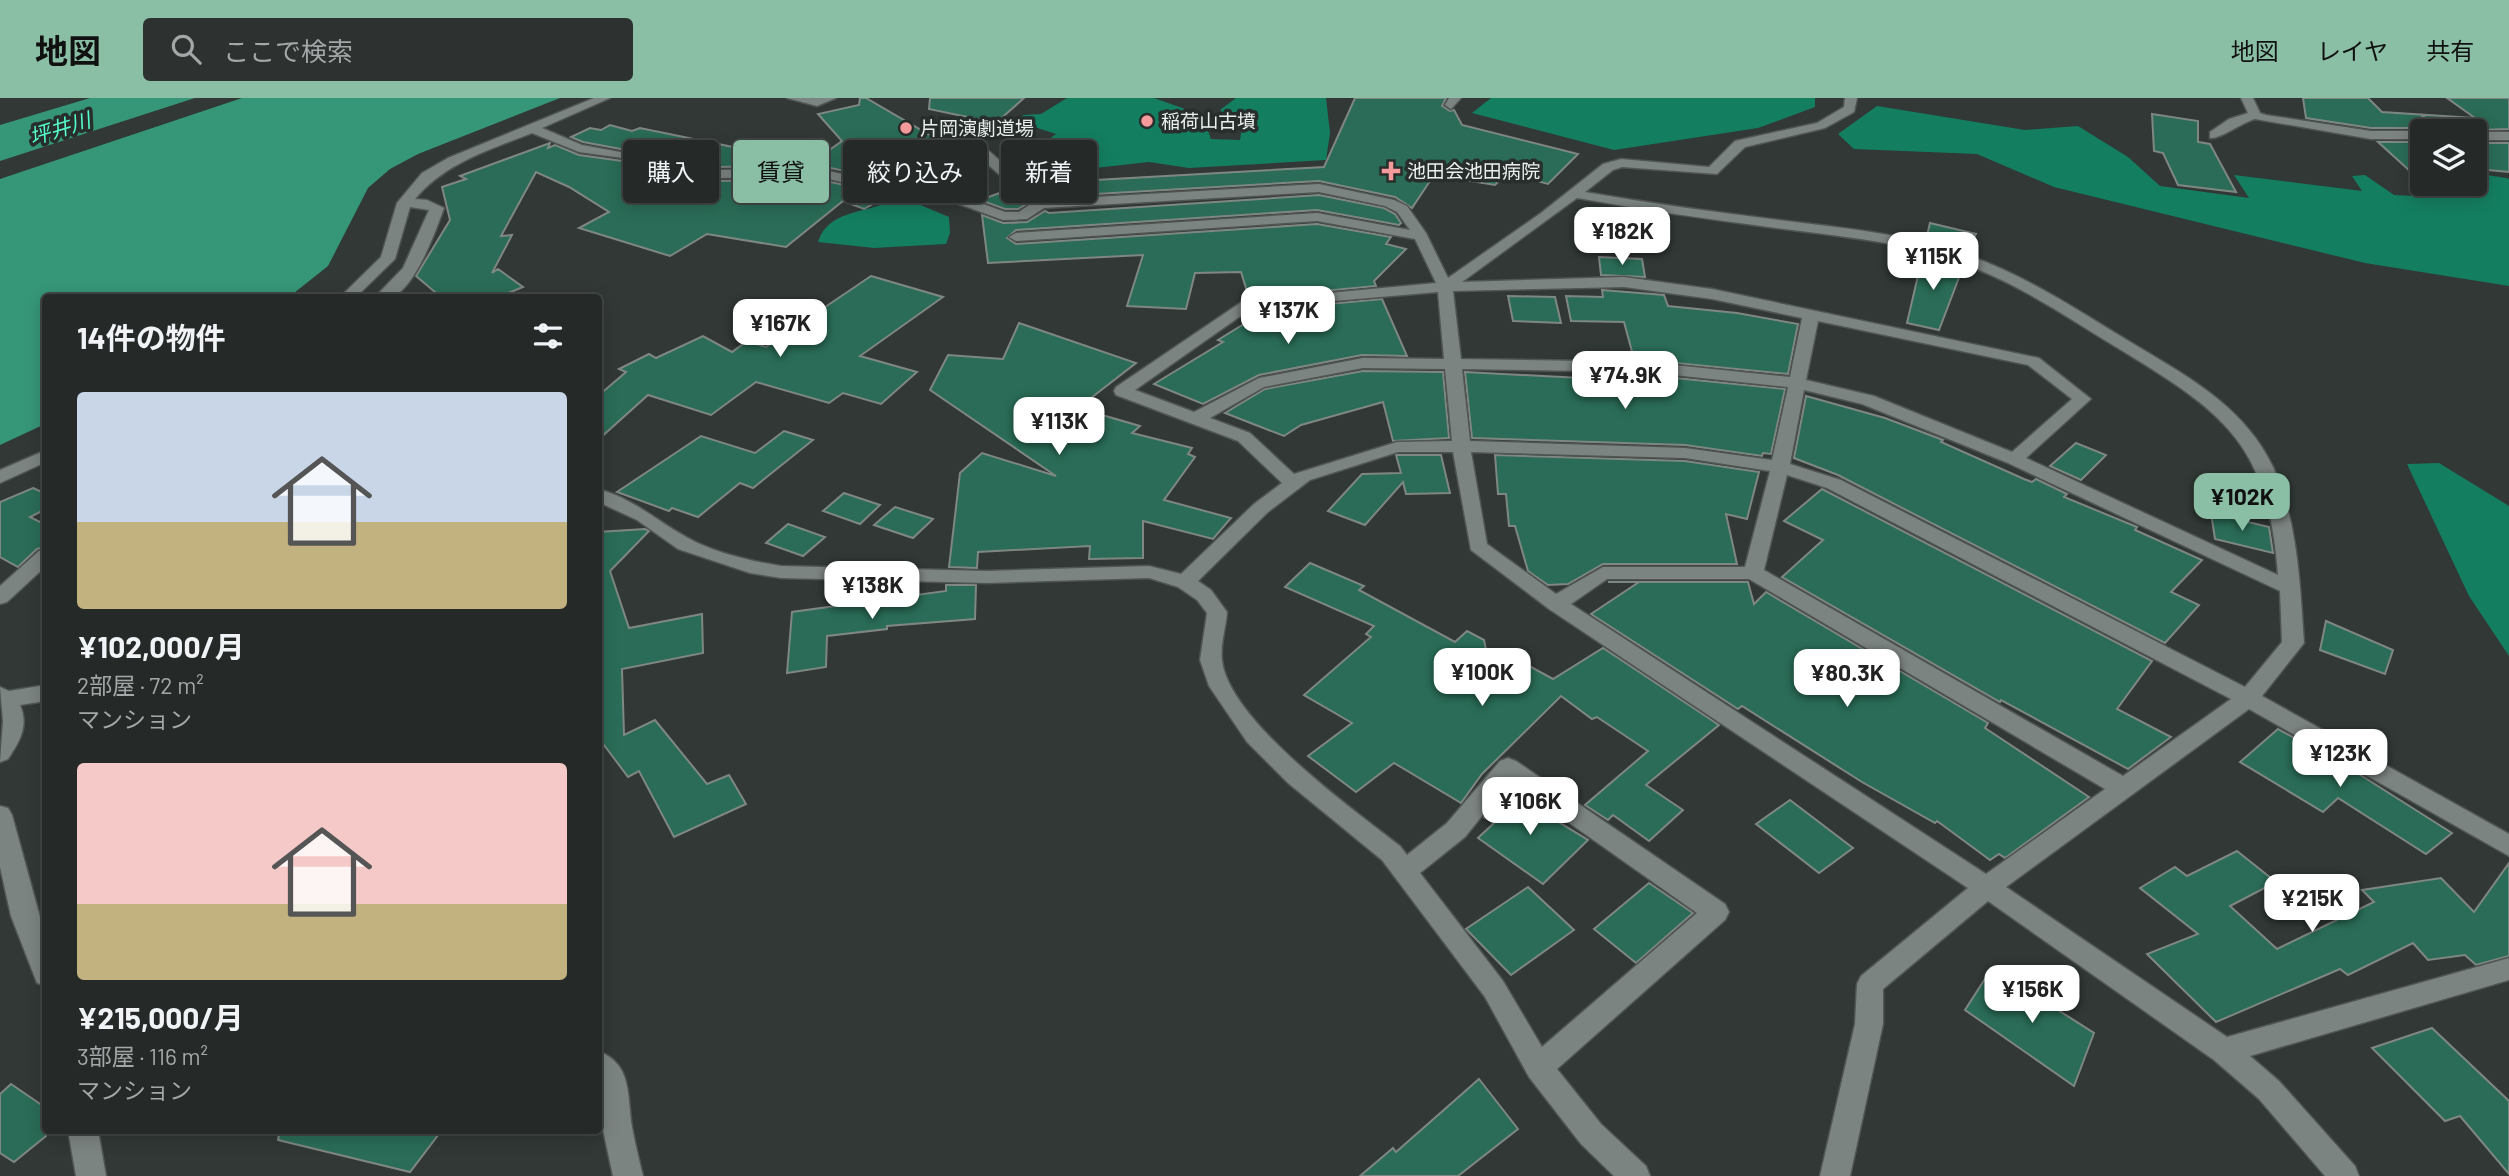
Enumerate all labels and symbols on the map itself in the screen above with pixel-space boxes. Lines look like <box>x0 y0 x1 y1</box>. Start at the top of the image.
water label: 坪井川 <box>26 106 95 149</box>
place label: 稲荷山古墳 <box>1161 109 1256 132</box>
marker: 稲荷山古墳 <box>1139 113 1155 129</box>
place label: 片岡演劇道場 <box>920 116 1034 139</box>
marker: 片岡演劇道場 <box>898 120 914 136</box>
place label: 池田会池田病院 <box>1407 159 1540 182</box>
marker: 池田会池田病院 <box>1381 161 1401 181</box>
pin: ¥182K <box>1573 208 1671 267</box>
pin: ¥115K <box>1884 232 1982 292</box>
pin: ¥137K <box>1239 286 1337 346</box>
pin: ¥167K <box>731 300 829 359</box>
pin: ¥74.9K <box>1568 352 1682 411</box>
pin: ¥113K <box>1010 398 1108 457</box>
pin: ¥102K <box>2193 474 2291 533</box>
pin: ¥138K <box>823 561 921 621</box>
pin: ¥100K <box>1433 648 1531 708</box>
pin: ¥80.3K <box>1790 650 1904 709</box>
pin: ¥123K <box>2291 730 2389 789</box>
pin: ¥106K <box>1481 778 1579 837</box>
pin: ¥215K <box>2263 874 2361 934</box>
pin: ¥156K <box>1983 965 2081 1025</box>

